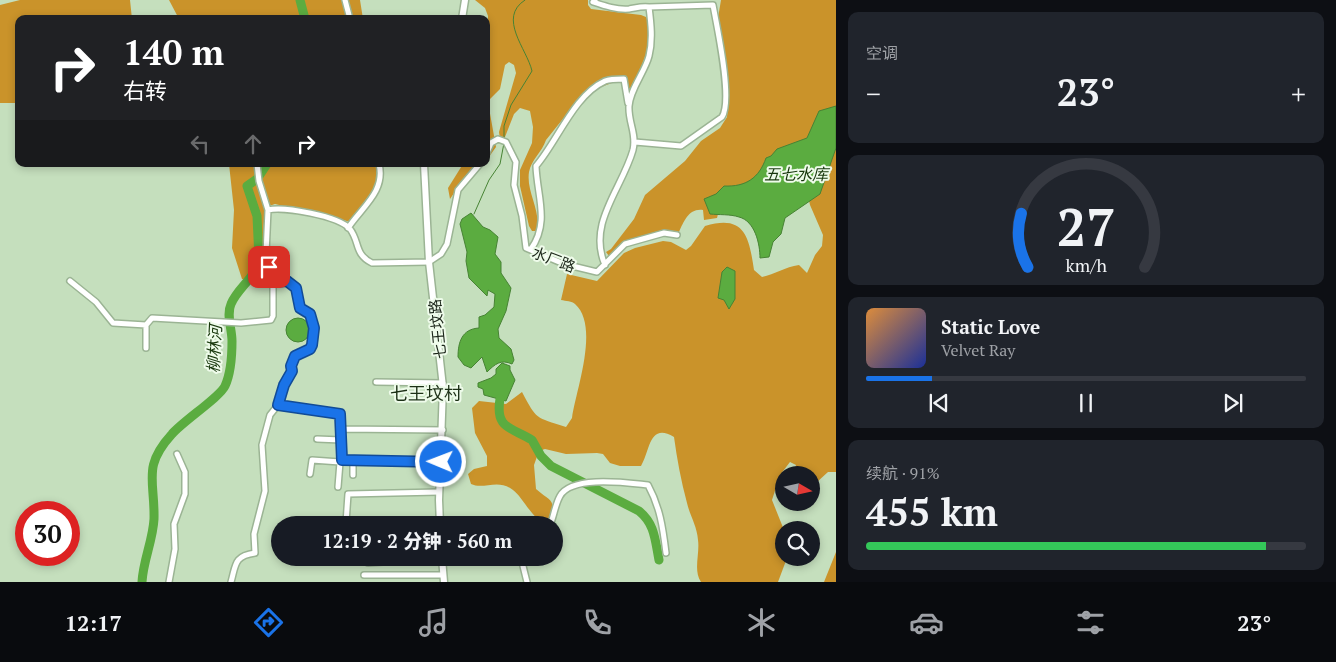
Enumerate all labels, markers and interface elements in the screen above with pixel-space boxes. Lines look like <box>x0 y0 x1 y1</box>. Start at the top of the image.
text: 140 m <box>123 29 224 75</box>
icon: right <box>40 35 105 100</box>
text: 空调 <box>866 42 898 64</box>
text: 23° <box>1057 67 1115 117</box>
text: − <box>866 75 881 112</box>
text: + <box>1291 75 1306 112</box>
text: 右转 <box>123 76 167 105</box>
icon: left <box>186 130 214 158</box>
icon: ahead <box>239 130 267 158</box>
icon: right <box>292 130 320 158</box>
water label: 五七水库 <box>764 163 831 185</box>
text: 27 <box>1057 192 1115 261</box>
street label: 水厂路 <box>529 242 579 276</box>
pin <box>248 246 290 288</box>
icon: arrive <box>255 253 283 281</box>
text: km/h <box>1065 253 1107 277</box>
street label: 七王坟路 <box>424 298 450 360</box>
text: Static Love <box>941 314 1040 339</box>
water label: 柳林河 <box>202 321 226 374</box>
text: Velvet Ray <box>941 339 1015 361</box>
district label: 七王坟村 <box>390 381 462 405</box>
icon: previous <box>925 389 953 417</box>
icon: pause <box>1072 389 1100 417</box>
icon: next <box>1219 389 1247 417</box>
position arrow <box>414 435 466 487</box>
text: 续航 · 91% <box>866 462 940 484</box>
north arrow <box>775 466 820 511</box>
map controls <box>775 466 820 566</box>
text: 455 km <box>866 487 998 537</box>
speed limit sign: 30 <box>15 501 80 566</box>
button: search <box>775 521 820 566</box>
text: 12:19 · 2 分钟 · 560 m <box>322 528 512 553</box>
icon: directions <box>251 605 286 640</box>
icon: music <box>416 605 451 640</box>
icon: phone <box>580 605 615 640</box>
icon: climate <box>744 605 779 640</box>
icon: car <box>909 605 944 640</box>
icon: filters <box>1073 605 1108 640</box>
text: 12:17 <box>65 608 122 637</box>
text: 23° <box>1237 608 1271 637</box>

